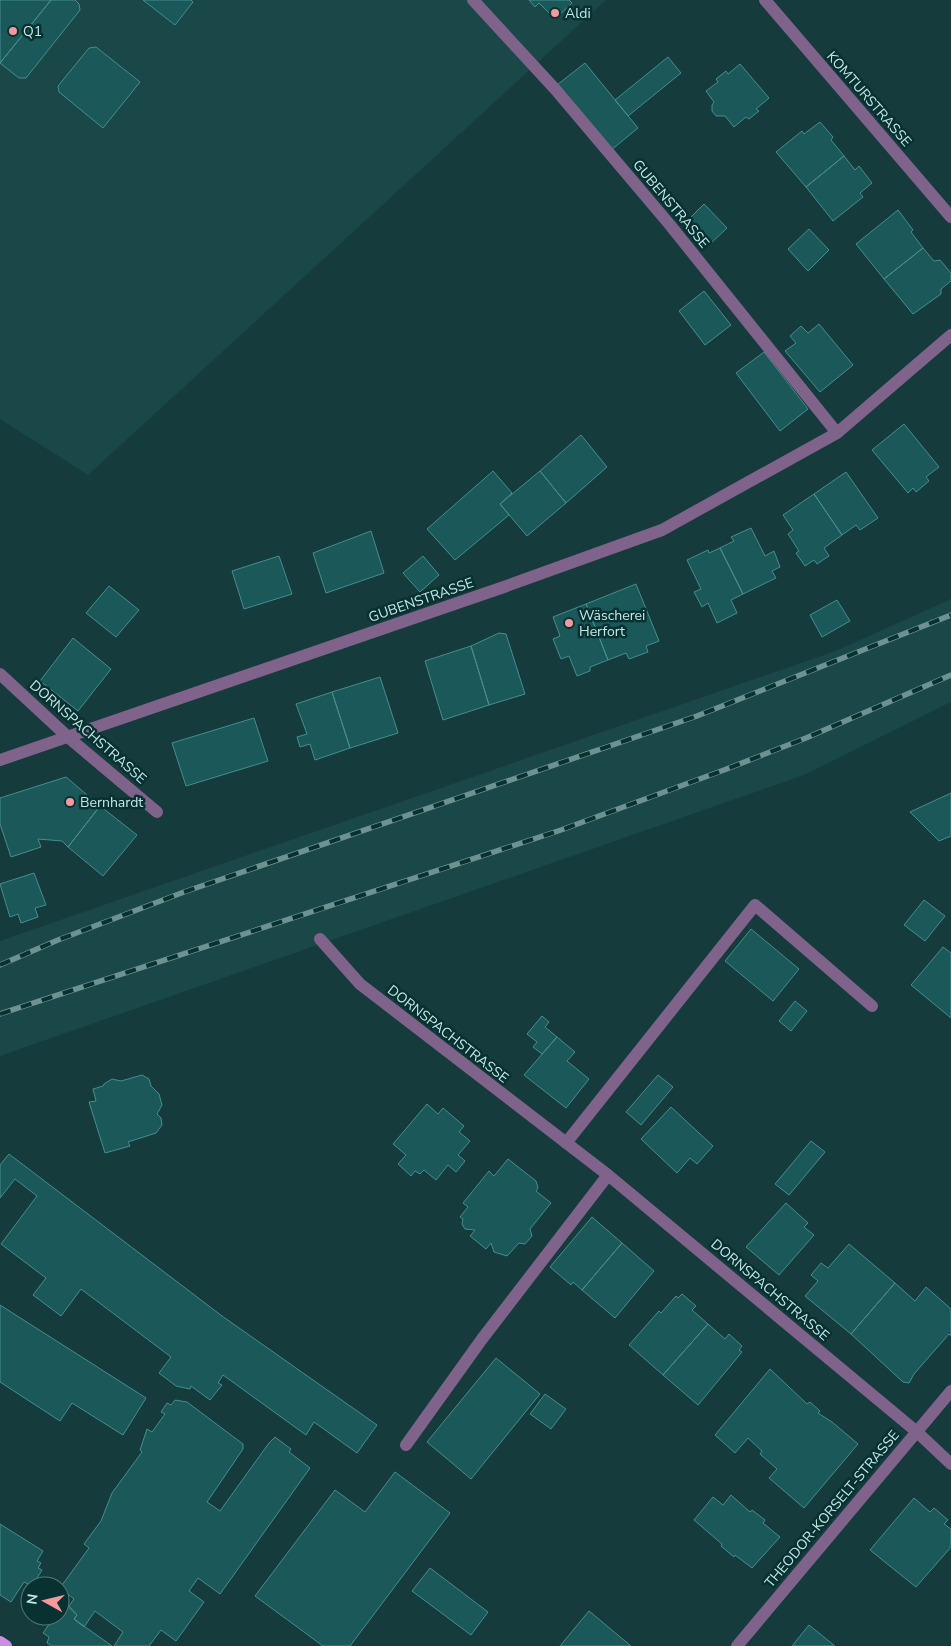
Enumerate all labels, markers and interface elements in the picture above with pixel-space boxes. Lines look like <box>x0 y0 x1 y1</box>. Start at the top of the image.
place label: Aldi <box>565 4 591 23</box>
marker: Aldi <box>549 7 561 19</box>
place label: Q1 <box>23 22 42 41</box>
marker: Q1 <box>7 25 19 37</box>
street label: KOMTURSTRASSE <box>822 47 916 151</box>
street label: GUBENSTRASSE <box>628 156 714 252</box>
street label: GUBENSTRASSE <box>366 573 476 627</box>
place label: Wäscherei Herfort <box>579 606 645 641</box>
marker: Wäscherei Herfort <box>563 617 575 629</box>
street label: DORNSPACHSTRASSE <box>26 676 150 788</box>
place label: Bernhardt <box>80 793 143 812</box>
marker: Bernhardt <box>64 796 76 808</box>
street label: DORNSPACHSTRASSE <box>383 981 513 1087</box>
street label: DORNSPACHSTRASSE <box>707 1235 833 1345</box>
street label: THEODOR-KORSELT-STRASSE <box>760 1426 904 1592</box>
north arrow <box>20 1576 70 1626</box>
text: N <box>22 1593 43 1606</box>

